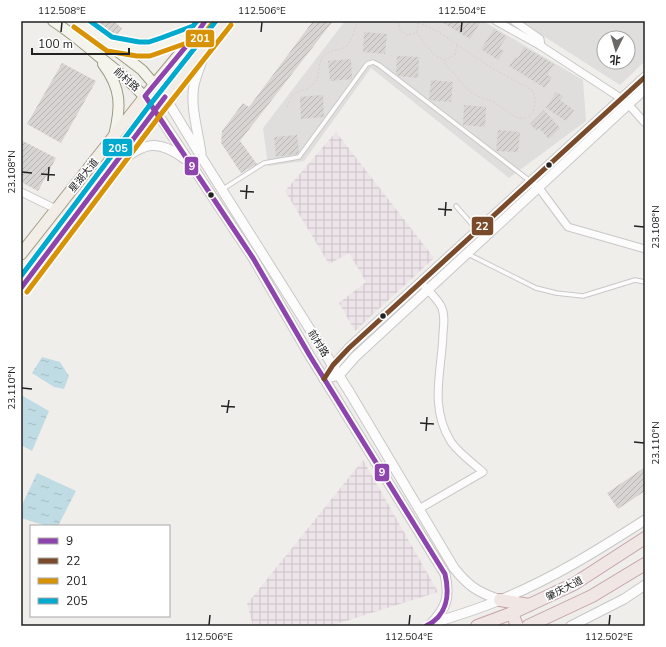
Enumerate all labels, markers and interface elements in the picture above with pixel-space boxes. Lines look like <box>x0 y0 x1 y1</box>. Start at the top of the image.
text: 112.508°E <box>38 4 86 18</box>
text: 112.506°E <box>238 4 286 18</box>
text: 112.504°E <box>438 4 486 18</box>
line badge: 201 <box>185 29 215 48</box>
scale bar <box>32 30 129 56</box>
north arrow <box>596 30 636 70</box>
text: 201 <box>190 31 210 46</box>
text: 100 m <box>38 36 73 52</box>
text: 北 <box>609 52 621 67</box>
street label: 前村路 <box>110 65 142 95</box>
line badge: 205 <box>102 138 133 157</box>
text: 205 <box>108 141 128 156</box>
text: 23.108°N <box>5 150 19 194</box>
street label: 星湖大道 <box>66 156 102 196</box>
line badge: 9 <box>184 156 199 176</box>
text: 9 <box>189 159 196 174</box>
unlabelled marker <box>544 160 554 170</box>
unlabelled marker <box>206 190 216 200</box>
text: 23.108°N <box>649 205 663 249</box>
line badge: 22 <box>471 216 494 236</box>
text: 22 <box>475 219 489 234</box>
unlabelled marker <box>378 311 388 321</box>
street label: 前村路 <box>304 327 332 360</box>
text: 23.110°N <box>5 366 19 410</box>
text: 23.110°N <box>649 421 663 465</box>
line badge: 9 <box>374 463 390 482</box>
text: 9 <box>379 465 386 480</box>
legend <box>30 525 170 617</box>
text: 9 <box>66 533 73 549</box>
text: 22 <box>66 553 80 569</box>
text: 201 <box>66 573 88 589</box>
street label: 肇庆大道 <box>543 574 585 604</box>
text: 205 <box>66 593 88 609</box>
text: 112.506°E <box>185 630 233 644</box>
text: 112.504°E <box>385 630 433 644</box>
text: 112.502°E <box>585 630 633 644</box>

